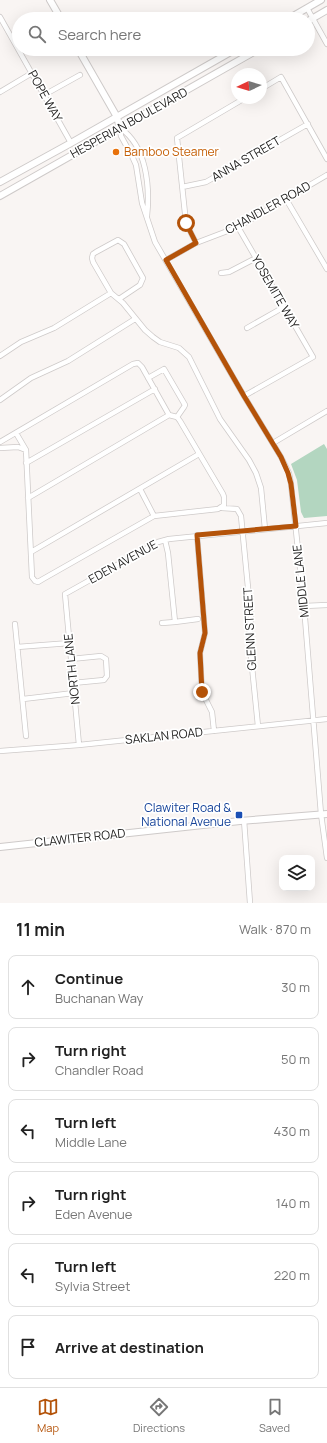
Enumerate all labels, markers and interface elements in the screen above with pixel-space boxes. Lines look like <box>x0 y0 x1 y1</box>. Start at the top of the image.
search box <box>12 12 315 56</box>
icon: search <box>26 23 48 45</box>
text: Search here <box>58 24 141 45</box>
street label: POPE WAY <box>24 67 67 125</box>
north arrow <box>231 68 267 104</box>
street label: HESPERIAN BOULEVARD <box>67 83 191 162</box>
street label: ANNA STREET <box>208 132 284 185</box>
place label: Bamboo Steamer <box>124 143 220 160</box>
marker: Bamboo Steamer <box>111 147 121 157</box>
street label: CHANDLER ROAD <box>222 177 314 238</box>
route start <box>177 214 195 232</box>
street label: YOSEMITE WAY <box>247 252 304 332</box>
street label: EDEN AVENUE <box>85 535 161 588</box>
street label: MIDDLE LANE <box>288 544 313 618</box>
street label: GLENN STREET <box>239 586 260 671</box>
street label: NORTH LANE <box>59 633 84 705</box>
route end <box>193 683 211 701</box>
street label: SAKLAN ROAD <box>124 723 204 748</box>
place label: Clawiter Road & National Avenue <box>141 799 231 830</box>
marker: Clawiter Road & National Avenue <box>234 810 244 820</box>
street label: CLAWITER ROAD <box>34 824 126 851</box>
map controls <box>279 855 315 891</box>
button: layers <box>279 855 315 891</box>
text: 11 min <box>16 918 65 941</box>
text: Walk · 870 m <box>239 920 311 938</box>
text: Continue <box>55 968 123 989</box>
icon: ahead <box>17 976 39 998</box>
text: 30 m <box>281 978 310 996</box>
text: Buchanan Way <box>55 989 143 1007</box>
text: Turn right <box>55 1040 126 1061</box>
icon: right <box>17 1048 39 1070</box>
text: 50 m <box>281 1050 310 1068</box>
text: Chandler Road <box>55 1061 143 1079</box>
text: Turn left <box>55 1112 117 1133</box>
icon: left <box>17 1120 39 1142</box>
text: 430 m <box>274 1122 310 1140</box>
text: Middle Lane <box>55 1133 127 1151</box>
text: Turn right <box>55 1184 126 1205</box>
icon: right <box>17 1192 39 1214</box>
text: 140 m <box>276 1194 310 1212</box>
text: Eden Avenue <box>55 1205 132 1223</box>
text: Turn left <box>55 1256 117 1277</box>
icon: left <box>17 1264 39 1286</box>
text: 220 m <box>274 1266 310 1284</box>
text: Sylvia Street <box>55 1277 130 1295</box>
icon: arrive <box>17 1336 39 1358</box>
text: Arrive at destination <box>55 1337 204 1358</box>
tab: Map <box>37 1396 59 1435</box>
tab: Directions <box>133 1396 185 1435</box>
tab: Saved <box>259 1396 290 1435</box>

